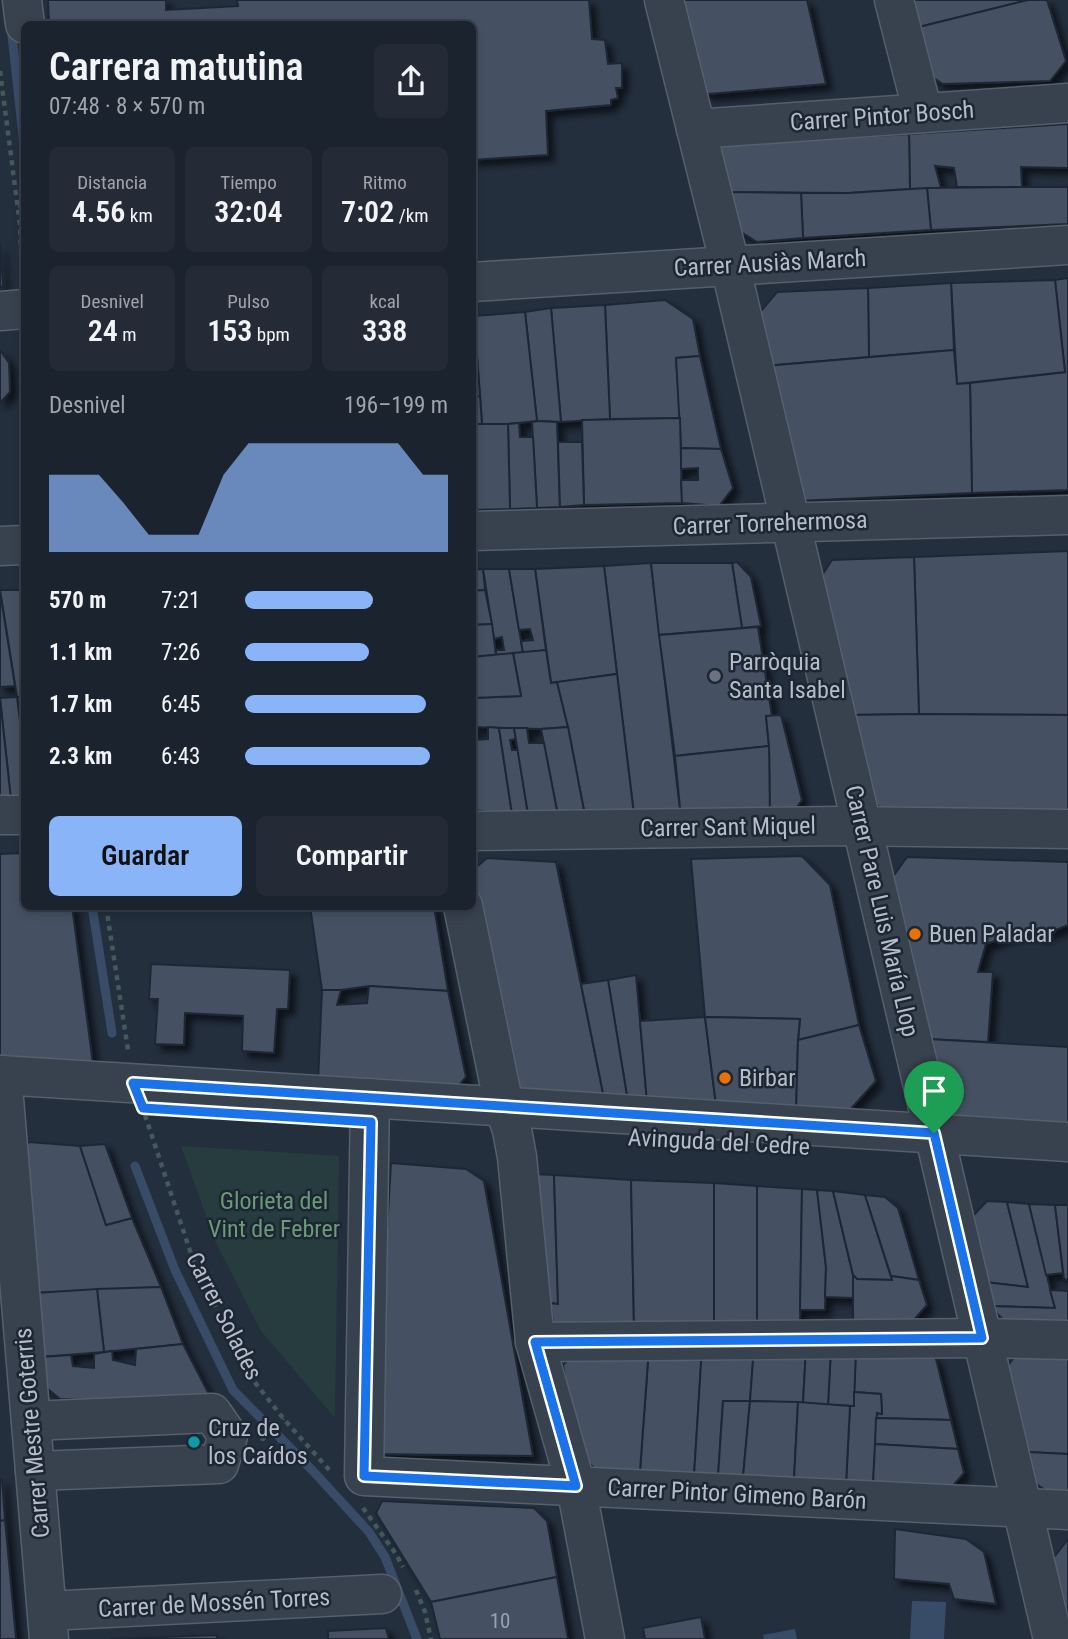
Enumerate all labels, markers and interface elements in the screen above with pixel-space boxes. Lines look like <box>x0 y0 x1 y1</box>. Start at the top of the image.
button: share <box>374 44 448 118</box>
text: Carrera matutina <box>49 45 304 89</box>
text: 07:48 · 8 × 570 m <box>49 93 205 120</box>
street label: Carrer Pintor Bosch <box>789 96 975 136</box>
text: Distancia <box>77 171 147 194</box>
text: Tiempo <box>220 171 277 194</box>
text: Ritmo <box>363 171 407 194</box>
text: 4.56 <box>72 194 125 229</box>
text: 32:04 <box>214 194 283 229</box>
text: 7:02 <box>341 194 394 229</box>
text: km <box>125 204 153 227</box>
text: /km <box>394 204 429 227</box>
street label: Carrer Ausiàs March <box>673 244 867 282</box>
text: Desnivel <box>81 290 144 313</box>
text: Pulso <box>227 290 270 313</box>
text: kcal <box>370 290 400 313</box>
text: 24 <box>88 313 118 348</box>
text: 153 <box>207 313 252 348</box>
text: 338 <box>362 313 407 348</box>
text: m <box>118 323 137 346</box>
text: bpm <box>252 323 290 346</box>
text: Desnivel <box>49 392 126 419</box>
text: 196–199 m <box>344 392 448 419</box>
street label: Carrer Torrehermosa <box>672 506 868 540</box>
text: 570 m <box>49 587 106 614</box>
text: 7:21 <box>161 587 200 614</box>
text: 1.1 km <box>49 639 112 666</box>
text: 7:26 <box>161 639 200 666</box>
place label: Parròquia Santa Isabel <box>729 648 846 704</box>
marker: Parròquia Santa Isabel <box>707 668 723 684</box>
text: 1.7 km <box>49 691 112 718</box>
text: 6:45 <box>161 691 200 718</box>
text: 2.3 km <box>49 743 112 770</box>
text: 6:43 <box>161 743 200 770</box>
street label: Carrer Pare Luis María Llop <box>839 783 925 1039</box>
street label: Carrer Sant Miquel <box>640 811 816 843</box>
button: Guardar <box>49 816 242 896</box>
button: Compartir <box>256 816 448 896</box>
place label: Buen Paladar <box>929 920 1054 948</box>
marker: Buen Paladar <box>907 926 923 942</box>
pin <box>904 1061 964 1133</box>
place label: Birbar <box>739 1064 796 1092</box>
marker: Birbar <box>717 1070 733 1086</box>
icon: arrive <box>915 1072 953 1110</box>
street label: Avinguda del Cedre <box>627 1123 811 1161</box>
park label: Glorieta del Vint de Febrer <box>208 1187 340 1243</box>
street label: Carrer Solades <box>180 1248 268 1384</box>
street label: Carrer Mestre Goterris <box>9 1327 55 1539</box>
place label: Cruz de los Caídos <box>208 1414 308 1470</box>
marker: Cruz de los Caídos <box>186 1434 202 1450</box>
street label: Carrer Pintor Gimeno Barón <box>607 1473 867 1515</box>
street label: Carrer de Mossén Torres <box>97 1583 331 1623</box>
house number: 10 <box>490 1609 510 1633</box>

